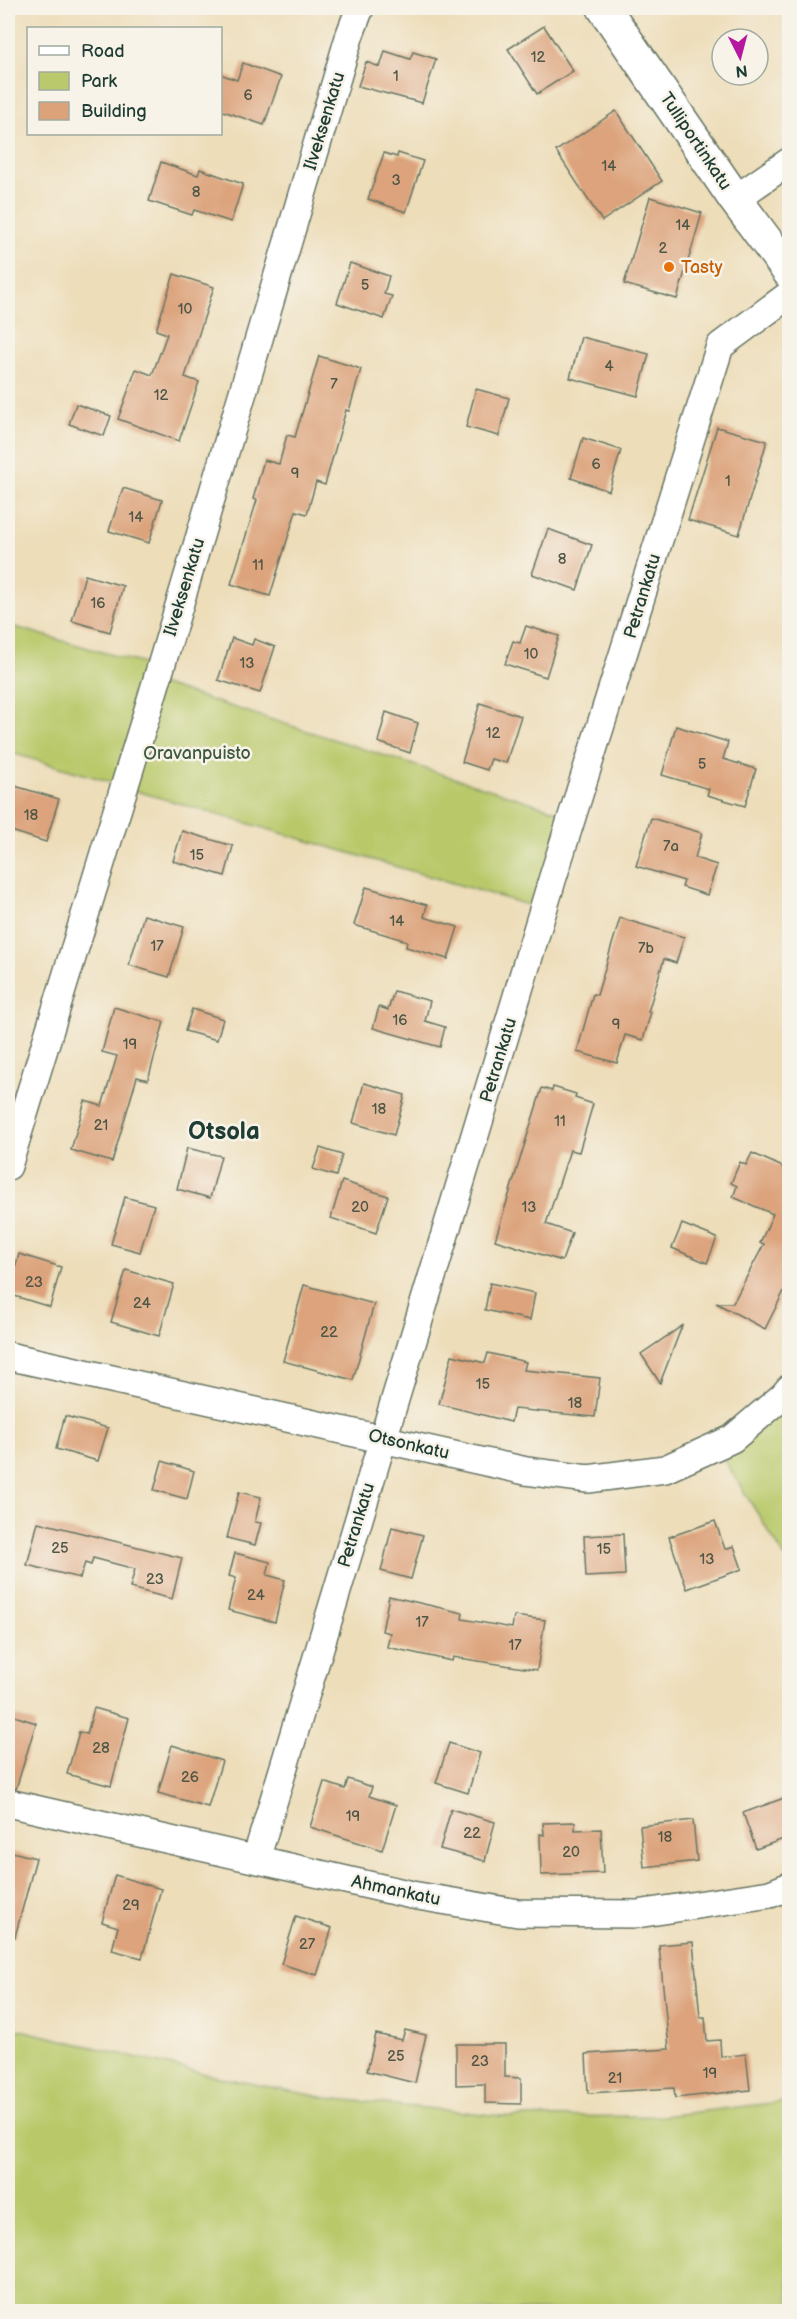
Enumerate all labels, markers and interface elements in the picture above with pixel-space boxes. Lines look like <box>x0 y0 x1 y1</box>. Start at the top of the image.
legend <box>27 27 222 135</box>
north arrow <box>710 27 770 87</box>
text: Road <box>81 41 125 62</box>
house number: 12 <box>531 48 545 67</box>
text: N <box>734 60 748 81</box>
house number: 1 <box>393 67 399 86</box>
street label: Ilveksenkatu <box>300 70 349 173</box>
text: Park <box>81 71 117 92</box>
house number: 6 <box>243 86 253 105</box>
street label: Tulliportinkatu <box>655 89 736 194</box>
text: Building <box>81 101 147 122</box>
house number: 14 <box>602 157 616 176</box>
house number: 3 <box>391 171 401 190</box>
house number: 8 <box>192 183 201 202</box>
house number: 14 <box>676 216 690 235</box>
house number: 2 <box>659 239 668 258</box>
place label: Tasty <box>681 257 724 278</box>
marker: Tasty <box>662 260 676 274</box>
house number: 5 <box>361 276 369 295</box>
house number: 10 <box>178 300 192 319</box>
house number: 4 <box>604 357 614 376</box>
house number: 7 <box>330 375 338 394</box>
house number: 12 <box>154 386 168 405</box>
house number: 6 <box>591 455 601 474</box>
house number: 9 <box>291 464 299 483</box>
house number: 1 <box>725 472 731 491</box>
house number: 14 <box>129 508 143 527</box>
street label: Ilveksenkatu <box>160 536 209 639</box>
house number: 8 <box>558 550 567 569</box>
street label: Petrankatu <box>620 551 665 641</box>
house number: 11 <box>252 556 264 575</box>
house number: 16 <box>91 594 105 613</box>
house number: 10 <box>524 645 538 664</box>
house number: 13 <box>239 654 255 673</box>
house number: 12 <box>486 724 500 743</box>
park label: Oravanpuisto <box>143 743 251 764</box>
house number: 5 <box>698 755 706 774</box>
house number: 18 <box>24 806 39 825</box>
house number: 7a <box>663 837 679 856</box>
house number: 15 <box>190 846 204 865</box>
house number: 14 <box>390 912 404 931</box>
house number: 17 <box>150 937 164 956</box>
house number: 7b <box>638 939 654 958</box>
house number: 16 <box>393 1011 407 1030</box>
street label: Petrankatu <box>476 1015 521 1105</box>
house number: 9 <box>612 1015 620 1034</box>
house number: 19 <box>123 1035 137 1054</box>
house number: 18 <box>372 1100 387 1119</box>
house number: 11 <box>554 1112 566 1131</box>
house number: 21 <box>94 1116 108 1135</box>
district label: Otsola <box>188 1117 260 1146</box>
house number: 20 <box>351 1198 369 1217</box>
house number: 13 <box>521 1198 537 1217</box>
house number: 23 <box>25 1273 43 1292</box>
house number: 24 <box>133 1294 151 1313</box>
house number: 22 <box>320 1323 338 1342</box>
house number: 15 <box>476 1375 490 1394</box>
house number: 18 <box>568 1394 583 1413</box>
street label: Otsonkatu <box>366 1425 451 1464</box>
street label: Petrankatu <box>334 1480 379 1570</box>
house number: 25 <box>51 1539 69 1558</box>
house number: 15 <box>597 1540 611 1559</box>
house number: 13 <box>699 1550 715 1569</box>
house number: 23 <box>146 1570 164 1589</box>
house number: 24 <box>247 1586 265 1605</box>
house number: 17 <box>415 1613 429 1632</box>
house number: 17 <box>508 1636 522 1655</box>
house number: 28 <box>92 1739 110 1758</box>
house number: 26 <box>181 1768 199 1787</box>
house number: 19 <box>346 1807 360 1826</box>
house number: 22 <box>463 1824 481 1843</box>
house number: 18 <box>658 1828 673 1847</box>
house number: 20 <box>562 1843 580 1862</box>
street label: Ahmankatu <box>350 1871 442 1910</box>
house number: 29 <box>122 1896 140 1915</box>
house number: 27 <box>299 1935 316 1954</box>
house number: 25 <box>387 2047 405 2066</box>
house number: 23 <box>471 2052 489 2071</box>
house number: 19 <box>703 2064 717 2083</box>
house number: 21 <box>608 2069 622 2088</box>

